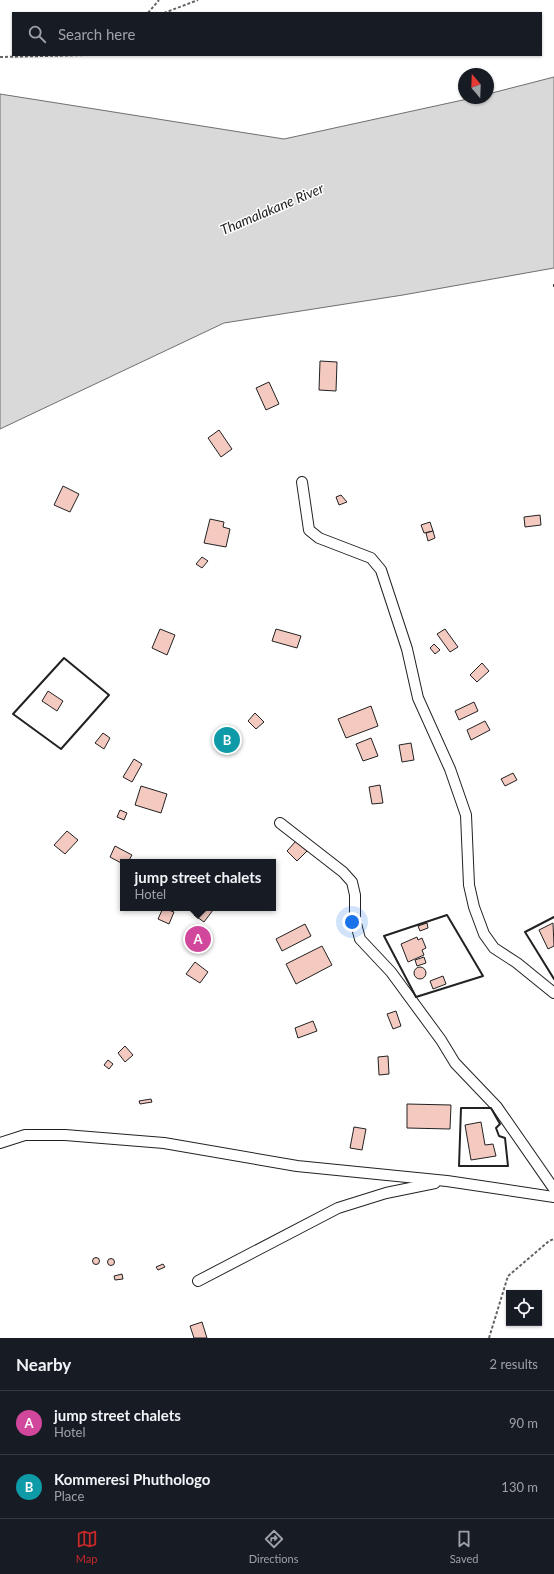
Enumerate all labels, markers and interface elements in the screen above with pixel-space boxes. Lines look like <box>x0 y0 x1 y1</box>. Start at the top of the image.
search box <box>12 12 542 56</box>
icon: search <box>26 23 48 45</box>
text: Search here <box>58 25 135 43</box>
north arrow <box>458 68 494 104</box>
water label: Thamalakane River <box>218 179 326 238</box>
pin: B <box>214 725 240 755</box>
popup <box>120 859 276 911</box>
text: jump street chalets <box>135 868 261 886</box>
text: Hotel <box>135 886 166 902</box>
your location <box>342 912 362 932</box>
pin: A <box>185 924 211 954</box>
map controls <box>506 1290 542 1326</box>
button: locate <box>506 1290 542 1326</box>
text: Nearby <box>16 1354 71 1375</box>
text: 2 results <box>490 1356 538 1372</box>
text: jump street chalets <box>54 1406 181 1424</box>
text: A <box>24 1415 34 1431</box>
text: 90 m <box>509 1415 538 1431</box>
text: Hotel <box>54 1424 86 1440</box>
text: Kommeresi Phuthologo <box>54 1470 210 1488</box>
text: B <box>25 1479 33 1495</box>
text: 130 m <box>501 1479 538 1495</box>
text: Place <box>54 1488 84 1504</box>
tab: Map <box>76 1528 98 1565</box>
tab: Directions <box>249 1528 298 1565</box>
tab: Saved <box>450 1528 478 1565</box>

